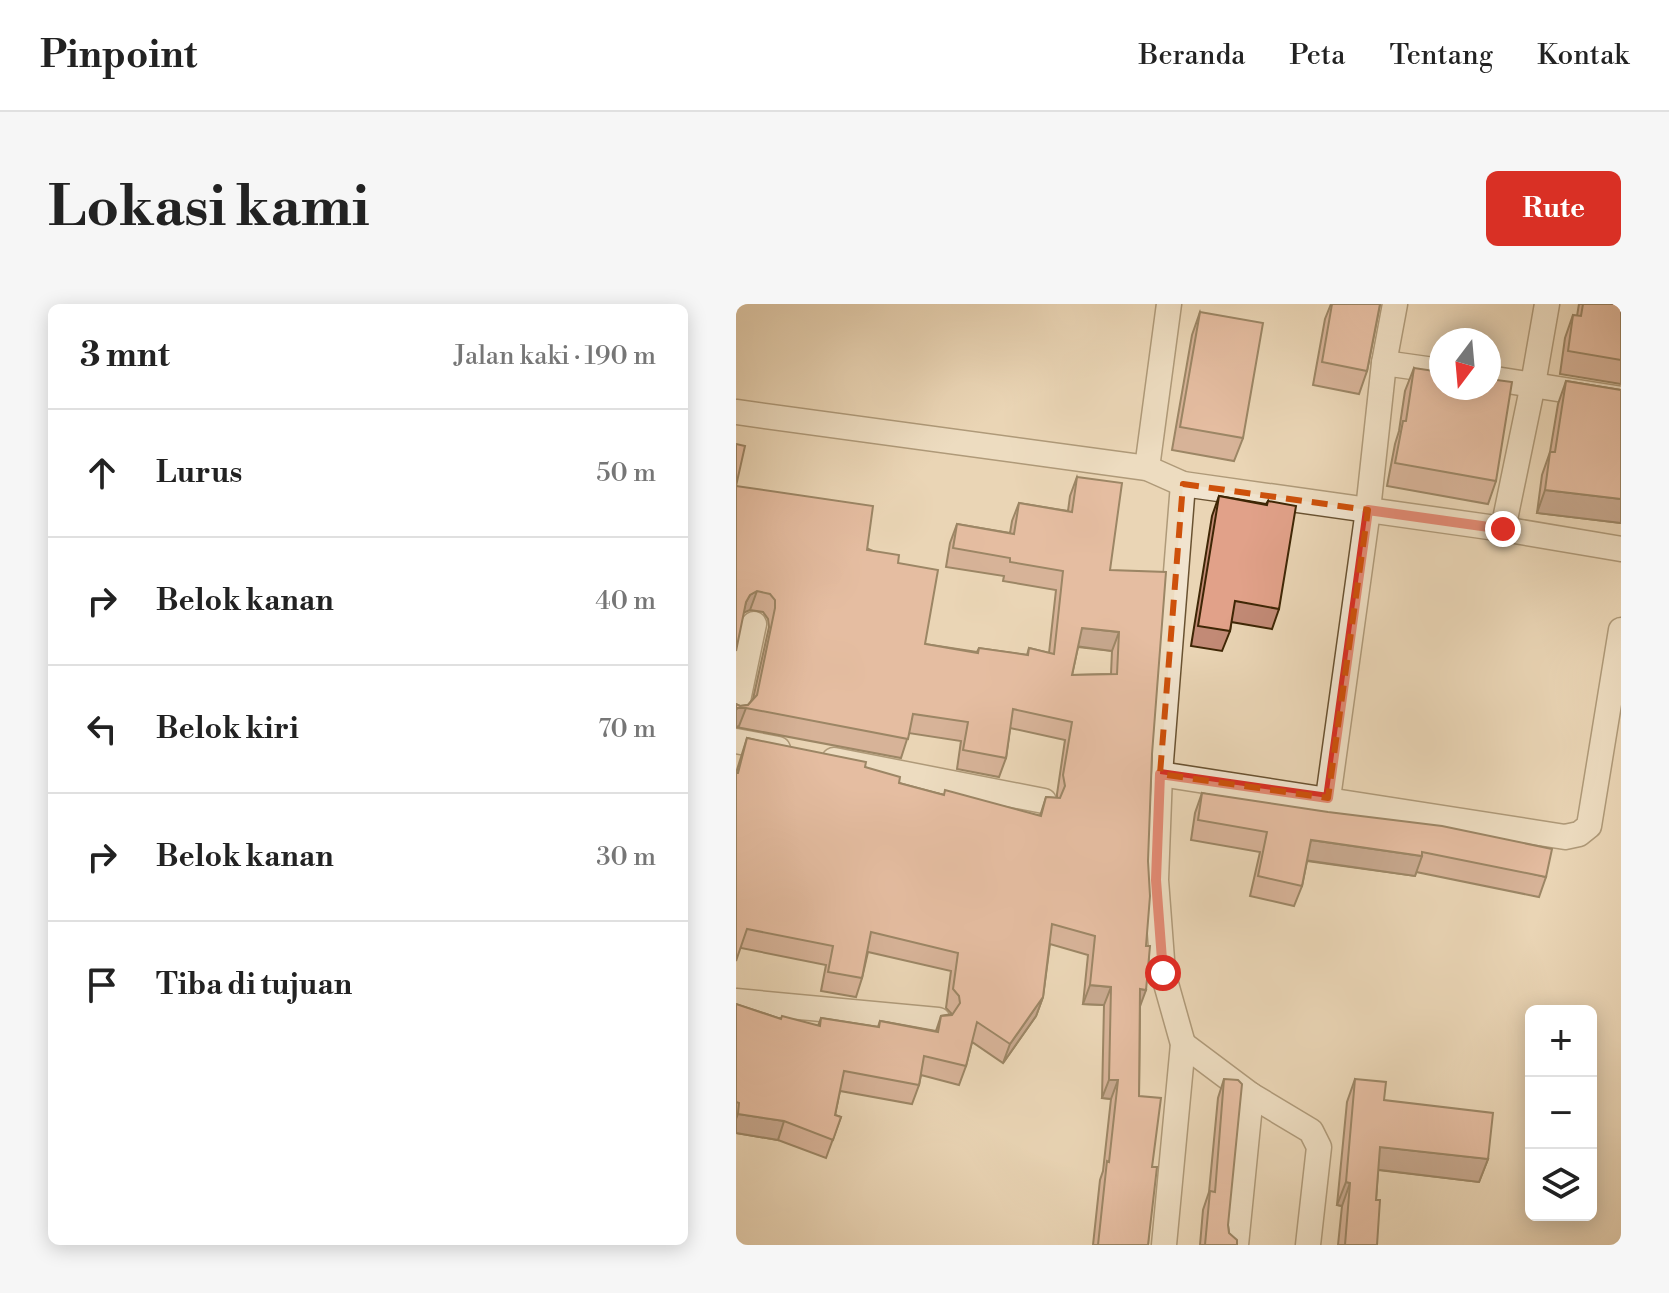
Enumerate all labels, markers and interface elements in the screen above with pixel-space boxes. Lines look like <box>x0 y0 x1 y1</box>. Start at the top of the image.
text: Pinpoint <box>40 32 197 79</box>
text: Beranda <box>1139 38 1245 73</box>
text: Peta <box>1289 38 1346 73</box>
text: Tentang <box>1390 38 1493 73</box>
text: Kontak <box>1537 38 1629 73</box>
button: Rute <box>1486 171 1621 246</box>
text: Lokasi kami <box>48 173 370 243</box>
north arrow <box>1429 328 1501 400</box>
text: 3 mnt <box>80 335 170 377</box>
text: Jalan kaki · 190 m <box>454 340 656 372</box>
icon: ahead <box>80 451 124 495</box>
text: Lurus <box>156 454 242 492</box>
text: 50 m <box>596 457 656 489</box>
route end <box>1485 511 1521 547</box>
icon: right <box>80 579 124 623</box>
text: Belok kanan <box>156 582 334 620</box>
text: 40 m <box>595 585 656 617</box>
icon: left <box>80 707 124 751</box>
text: Belok kiri <box>156 710 299 748</box>
text: 70 m <box>598 713 656 745</box>
icon: right <box>80 835 124 879</box>
text: Belok kanan <box>156 838 334 876</box>
text: 30 m <box>596 841 656 873</box>
route start <box>1145 955 1181 991</box>
icon: arrive <box>80 963 124 1007</box>
text: Tiba di tujuan <box>156 966 352 1004</box>
map controls <box>1525 1005 1597 1221</box>
button: + <box>1525 1005 1597 1077</box>
button: − <box>1525 1077 1597 1149</box>
button: layers <box>1525 1149 1597 1221</box>

